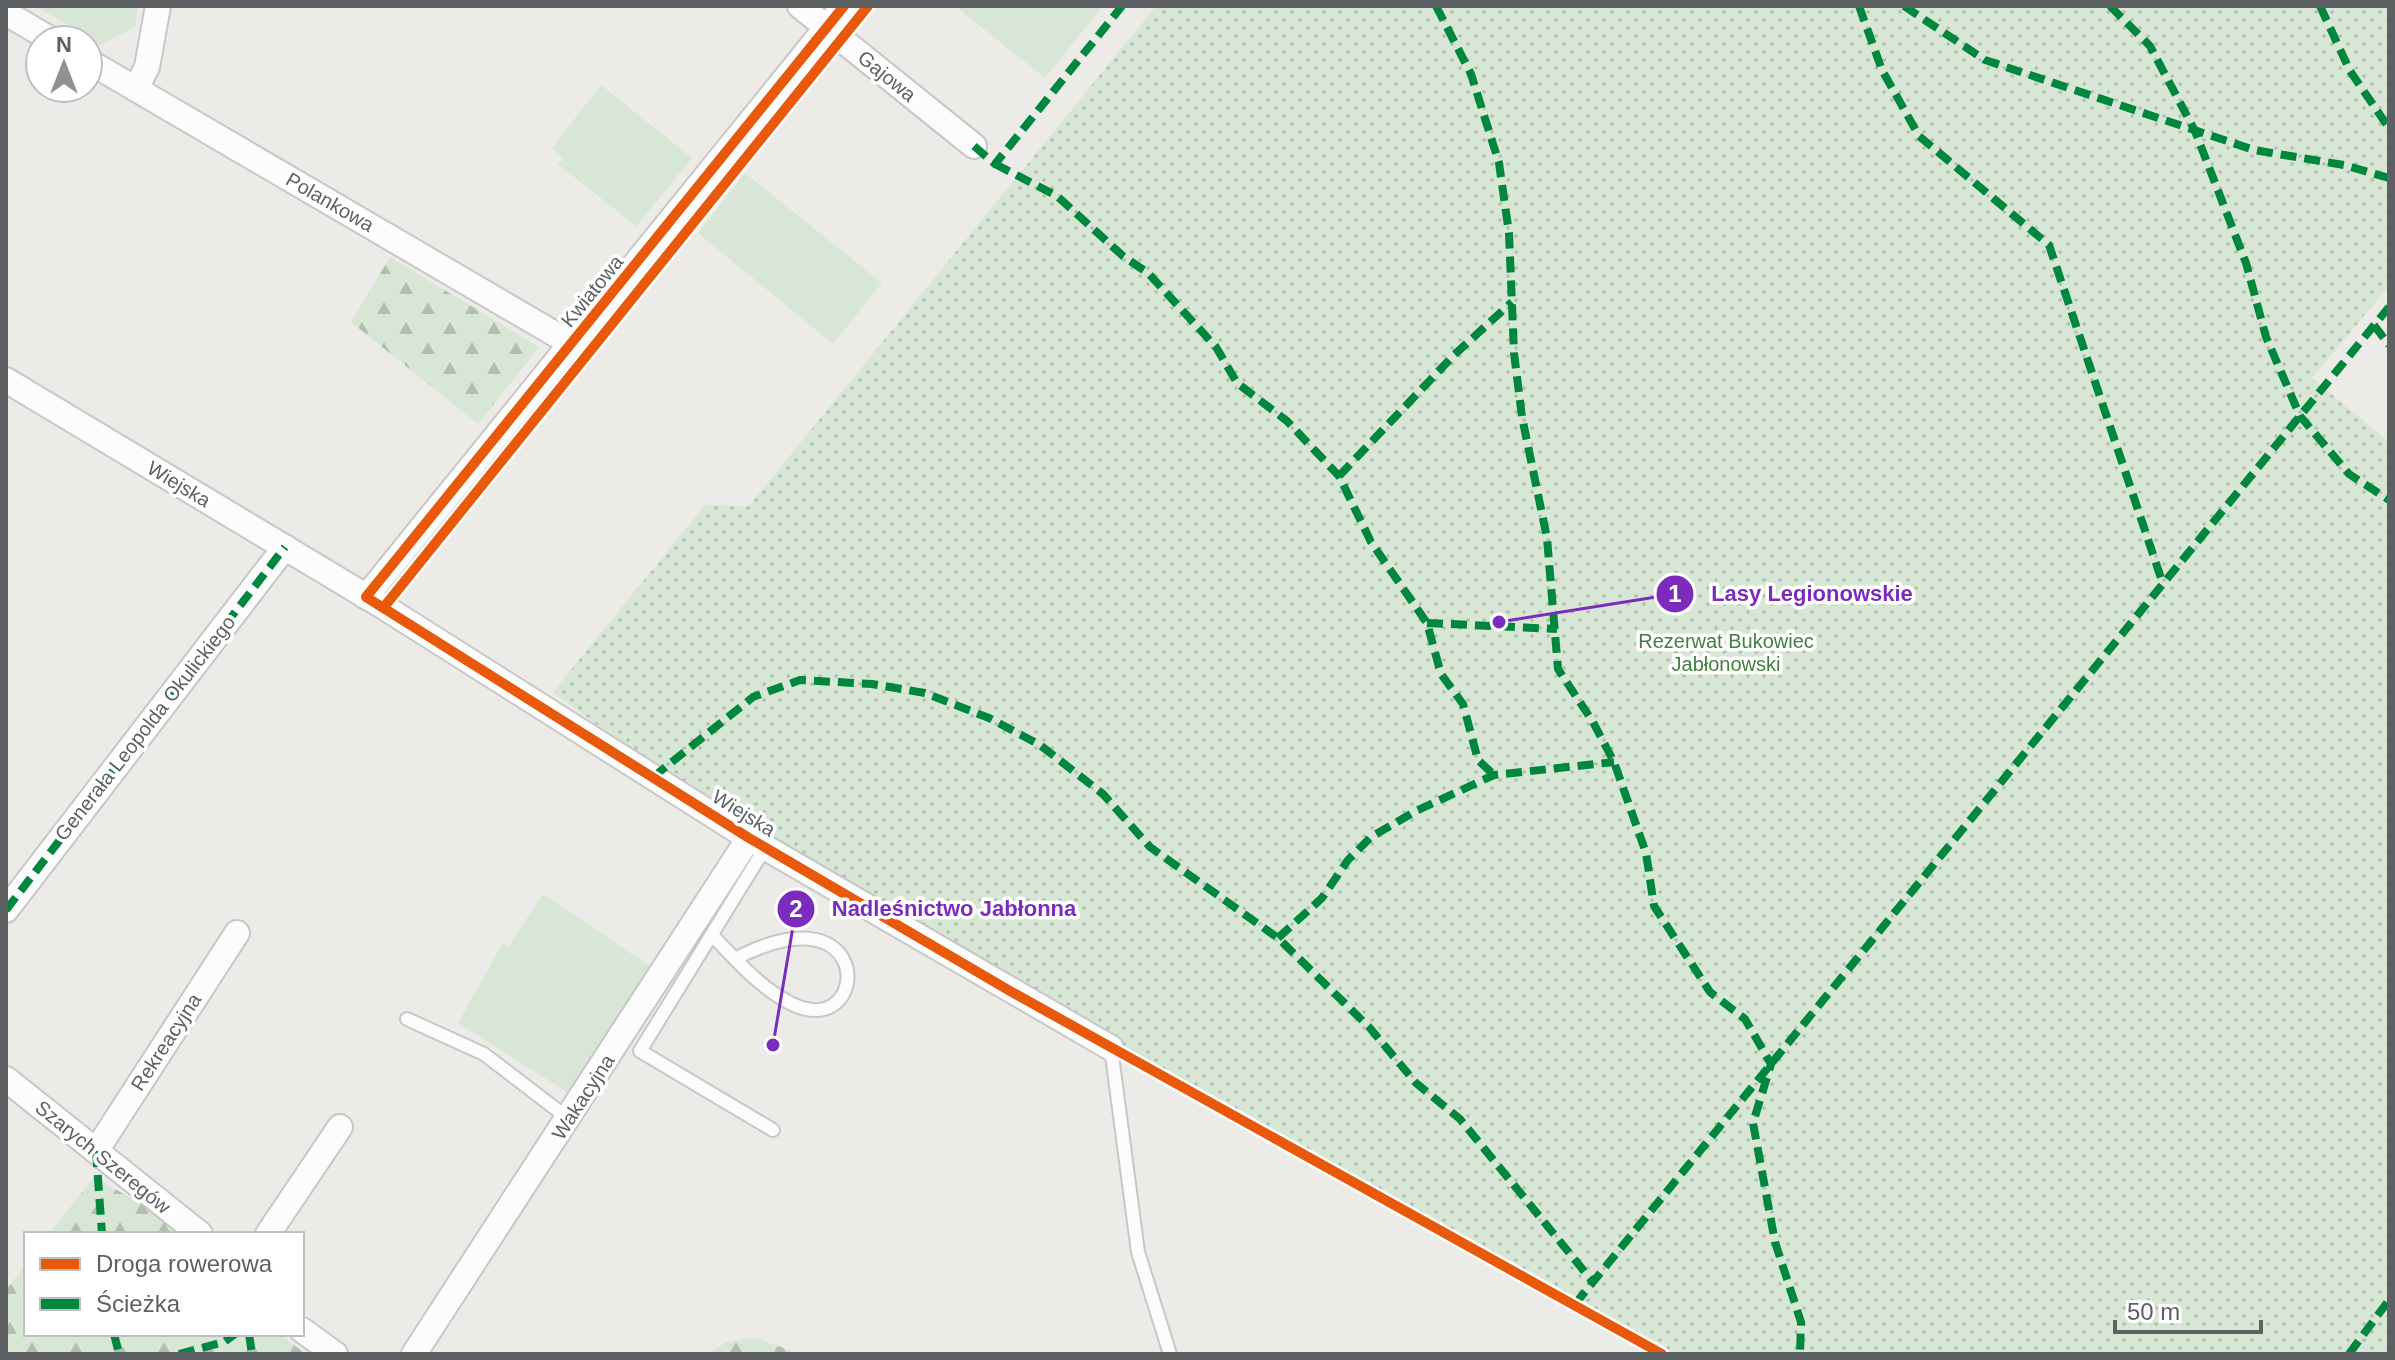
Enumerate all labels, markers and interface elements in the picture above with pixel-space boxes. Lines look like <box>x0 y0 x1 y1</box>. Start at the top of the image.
north arrow <box>24 24 104 104</box>
text: N <box>56 32 72 57</box>
street label: Gajowa <box>854 46 921 106</box>
street label: Polankowa <box>282 168 379 236</box>
street label: Kwiatowa <box>557 250 628 331</box>
street label: Wiejska <box>143 457 215 512</box>
callout: Lasy Legionowskie <box>1655 571 1929 617</box>
text: 1 <box>1668 580 1682 607</box>
text: Lasy Legionowskie <box>1711 581 1913 606</box>
street label: Generała Leopolda Okulickiego <box>50 611 240 845</box>
park label: Rezerwat Bukowiec Jabłonowski <box>1638 630 1814 675</box>
street label: Wiejska <box>708 785 780 841</box>
callout: Nadleśnictwo Jabłonna <box>776 886 1093 932</box>
text: 2 <box>789 895 803 922</box>
text: Nadleśnictwo Jabłonna <box>832 896 1077 921</box>
street label: Rekreacyjna <box>127 989 206 1095</box>
street label: Wakacyjna <box>547 1050 619 1144</box>
street label: Szarych Szeregów <box>31 1096 175 1218</box>
legend <box>24 1232 304 1336</box>
text: Droga rowerowa <box>96 1250 273 1277</box>
scale bar <box>2115 1284 2261 1334</box>
text: Ścieżka <box>96 1290 181 1317</box>
text: 50 m <box>2127 1298 2180 1325</box>

